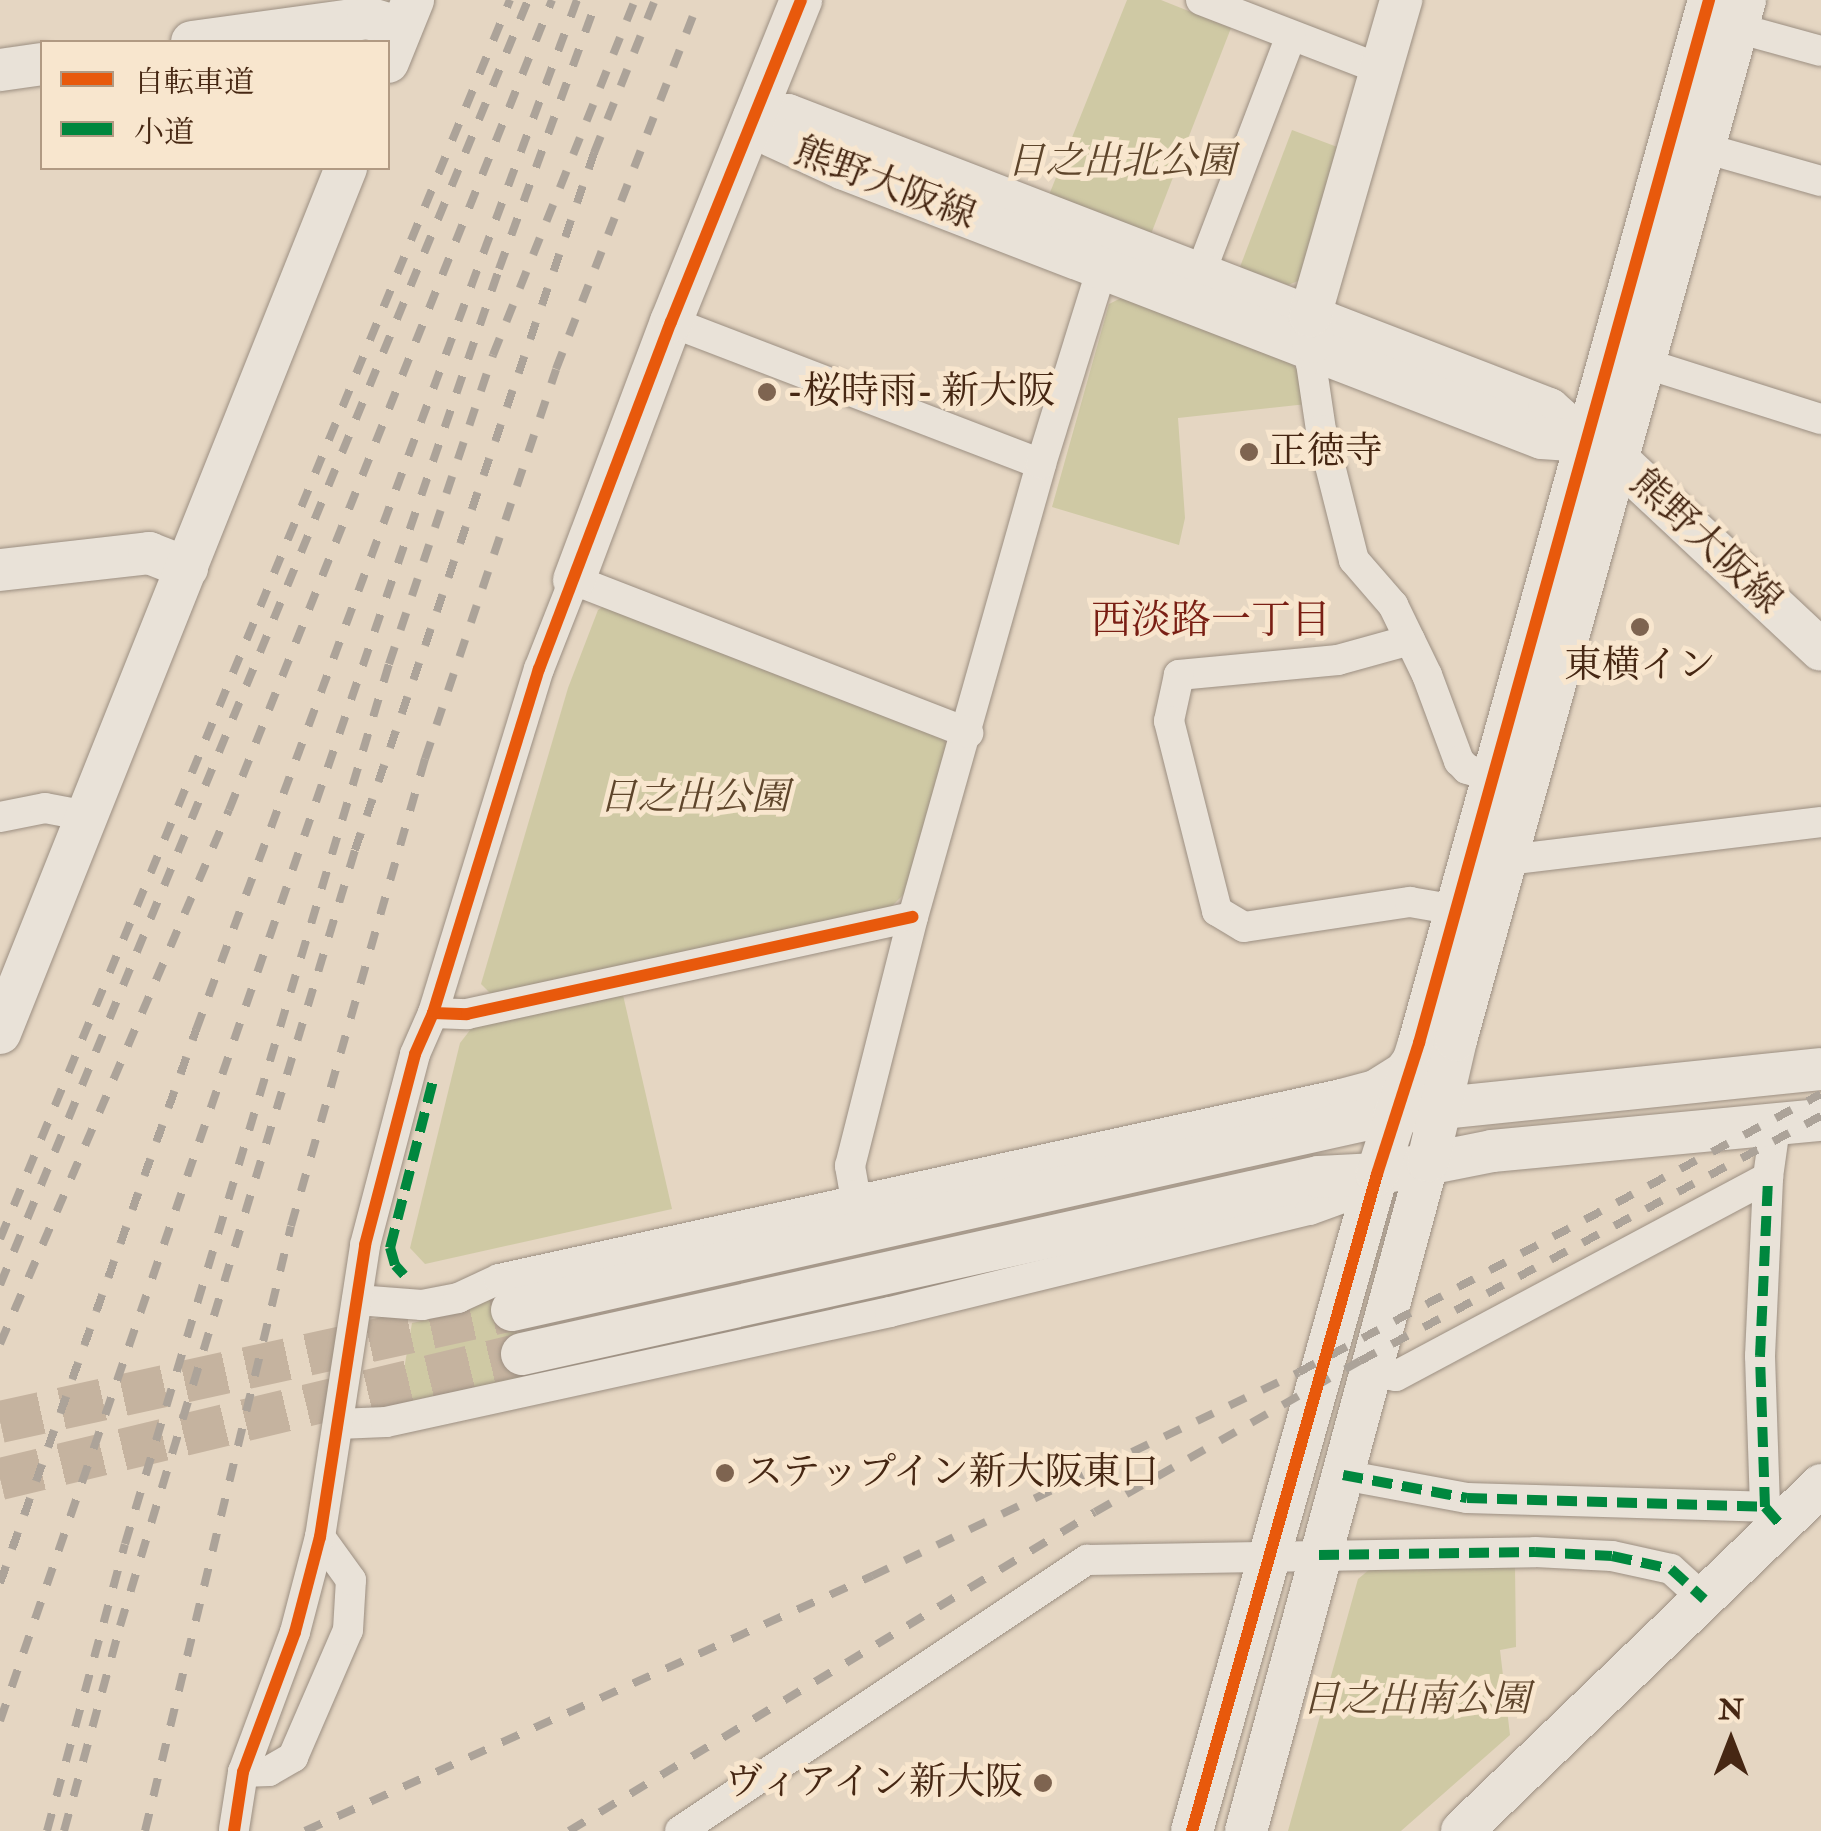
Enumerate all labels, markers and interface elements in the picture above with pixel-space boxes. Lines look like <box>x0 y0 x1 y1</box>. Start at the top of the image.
legend <box>40 40 390 170</box>
text: 自転車道 <box>134 64 254 101</box>
text: 小道 <box>134 114 194 151</box>
street label: 熊野大阪線 <box>788 129 982 239</box>
park label: 日之出北公園 <box>1007 139 1235 185</box>
place label: -桜時雨- 新大阪 <box>787 369 1055 415</box>
marker: -桜時雨- 新大阪 <box>756 381 778 403</box>
place label: 正徳寺 <box>1269 429 1383 475</box>
marker: 正徳寺 <box>1238 441 1260 463</box>
street label: 熊野大阪線 <box>1621 461 1791 623</box>
district label: 西淡路一丁目 <box>1091 597 1331 645</box>
marker: 東横イン <box>1629 616 1651 638</box>
place label: 東横イン <box>1564 643 1716 689</box>
park label: 日之出公園 <box>599 775 789 821</box>
place label: ステップイン新大阪東口 <box>745 1450 1163 1496</box>
marker: ステップイン新大阪東口 <box>714 1462 736 1484</box>
park label: 日之出南公園 <box>1302 1677 1530 1723</box>
north arrow <box>1681 1691 1781 1791</box>
text: N <box>1718 1693 1744 1728</box>
place label: ヴィアイン新大阪 <box>719 1760 1023 1806</box>
marker: ヴィアイン新大阪 <box>1032 1772 1054 1794</box>

